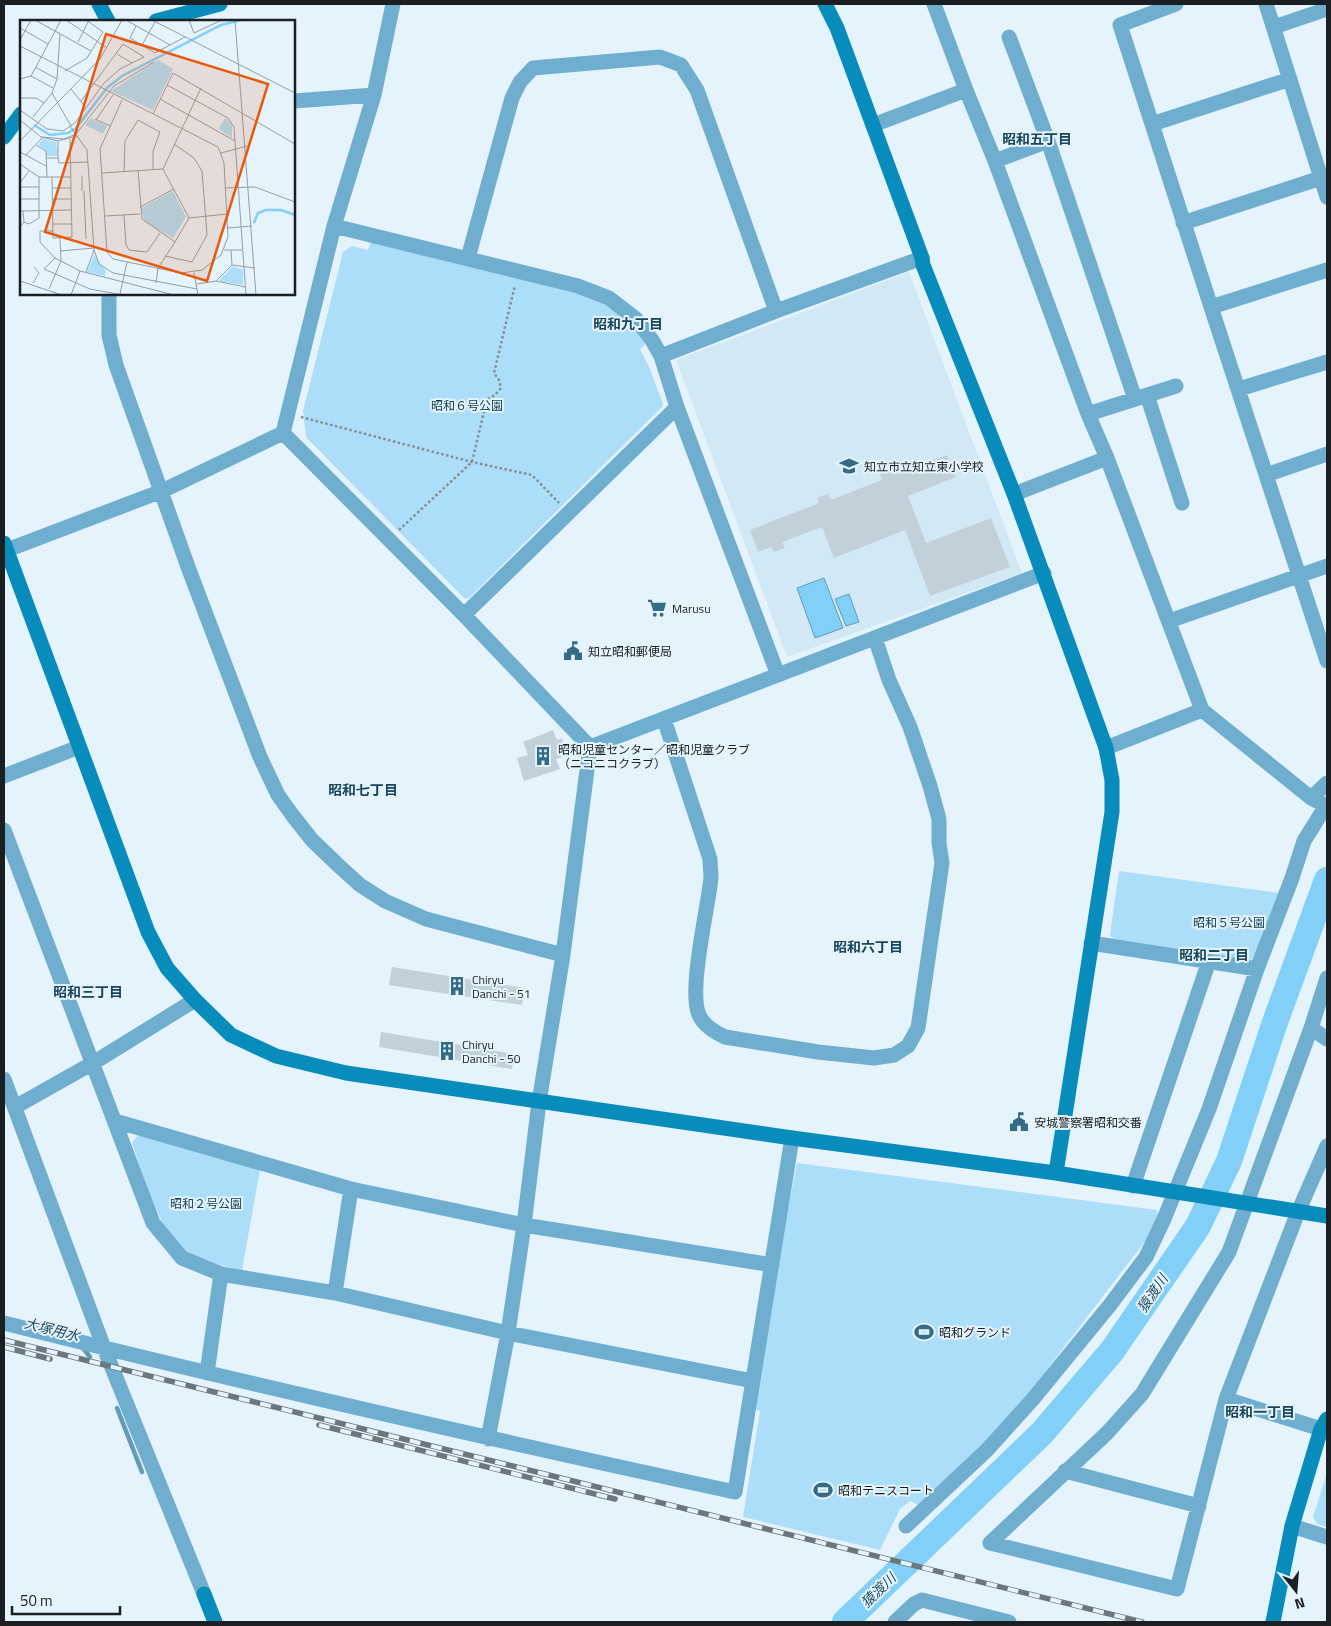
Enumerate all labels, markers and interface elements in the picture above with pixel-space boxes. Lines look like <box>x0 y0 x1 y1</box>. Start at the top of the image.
inset map <box>20 20 295 295</box>
district label: 昭和五丁目 <box>1002 128 1072 149</box>
district label: 昭和九丁目 <box>593 313 663 334</box>
park label: 昭和６号公園 <box>431 396 503 415</box>
school or university icon: 知立市立知立東小学校 <box>838 455 860 477</box>
place label: 知立市立知立東小学校 <box>864 457 984 476</box>
supermarket icon: Marusu <box>646 597 668 619</box>
place label: Marusu <box>672 599 711 618</box>
public building icon: 知立昭和郵便局 <box>562 640 584 662</box>
place label: 知立昭和郵便局 <box>588 642 672 661</box>
place label: 昭和児童センター／昭和児童クラブ （ニコニコクラブ） <box>558 740 750 773</box>
building icon: 昭和児童センター／昭和児童クラブ （ニコニコクラブ） <box>532 745 554 767</box>
district label: 昭和七丁目 <box>328 779 398 800</box>
park label: 昭和５号公園 <box>1193 913 1265 932</box>
district label: 昭和六丁目 <box>833 936 903 957</box>
district label: 昭和二丁目 <box>1179 944 1249 965</box>
place label: Chiryu Danchi - 51 <box>472 970 530 1003</box>
building icon: Chiryu Danchi - 51 <box>446 975 468 997</box>
district label: 昭和三丁目 <box>53 981 123 1002</box>
place label: Chiryu Danchi - 50 <box>462 1035 521 1068</box>
building icon: Chiryu Danchi - 50 <box>436 1040 458 1062</box>
public building icon: 安城警察署昭和交番 <box>1008 1111 1030 1133</box>
place label: 安城警察署昭和交番 <box>1034 1113 1142 1132</box>
park label: 昭和２号公園 <box>170 1194 242 1213</box>
water label: 猿渡川 <box>1132 1268 1174 1316</box>
water label: 大塚用水 <box>22 1312 84 1346</box>
sports icon: 昭和グランド <box>913 1321 935 1343</box>
place label: 昭和グランド <box>939 1323 1011 1342</box>
district label: 昭和一丁目 <box>1225 1401 1295 1422</box>
sports icon: 昭和テニスコート <box>812 1479 834 1501</box>
place label: 昭和テニスコート <box>838 1481 934 1500</box>
water label: 猿渡川 <box>856 1566 902 1612</box>
north arrow <box>1271 1566 1321 1616</box>
scale bar <box>12 1584 120 1616</box>
text: 50 m <box>20 1589 53 1612</box>
text: N <box>1292 1592 1308 1615</box>

